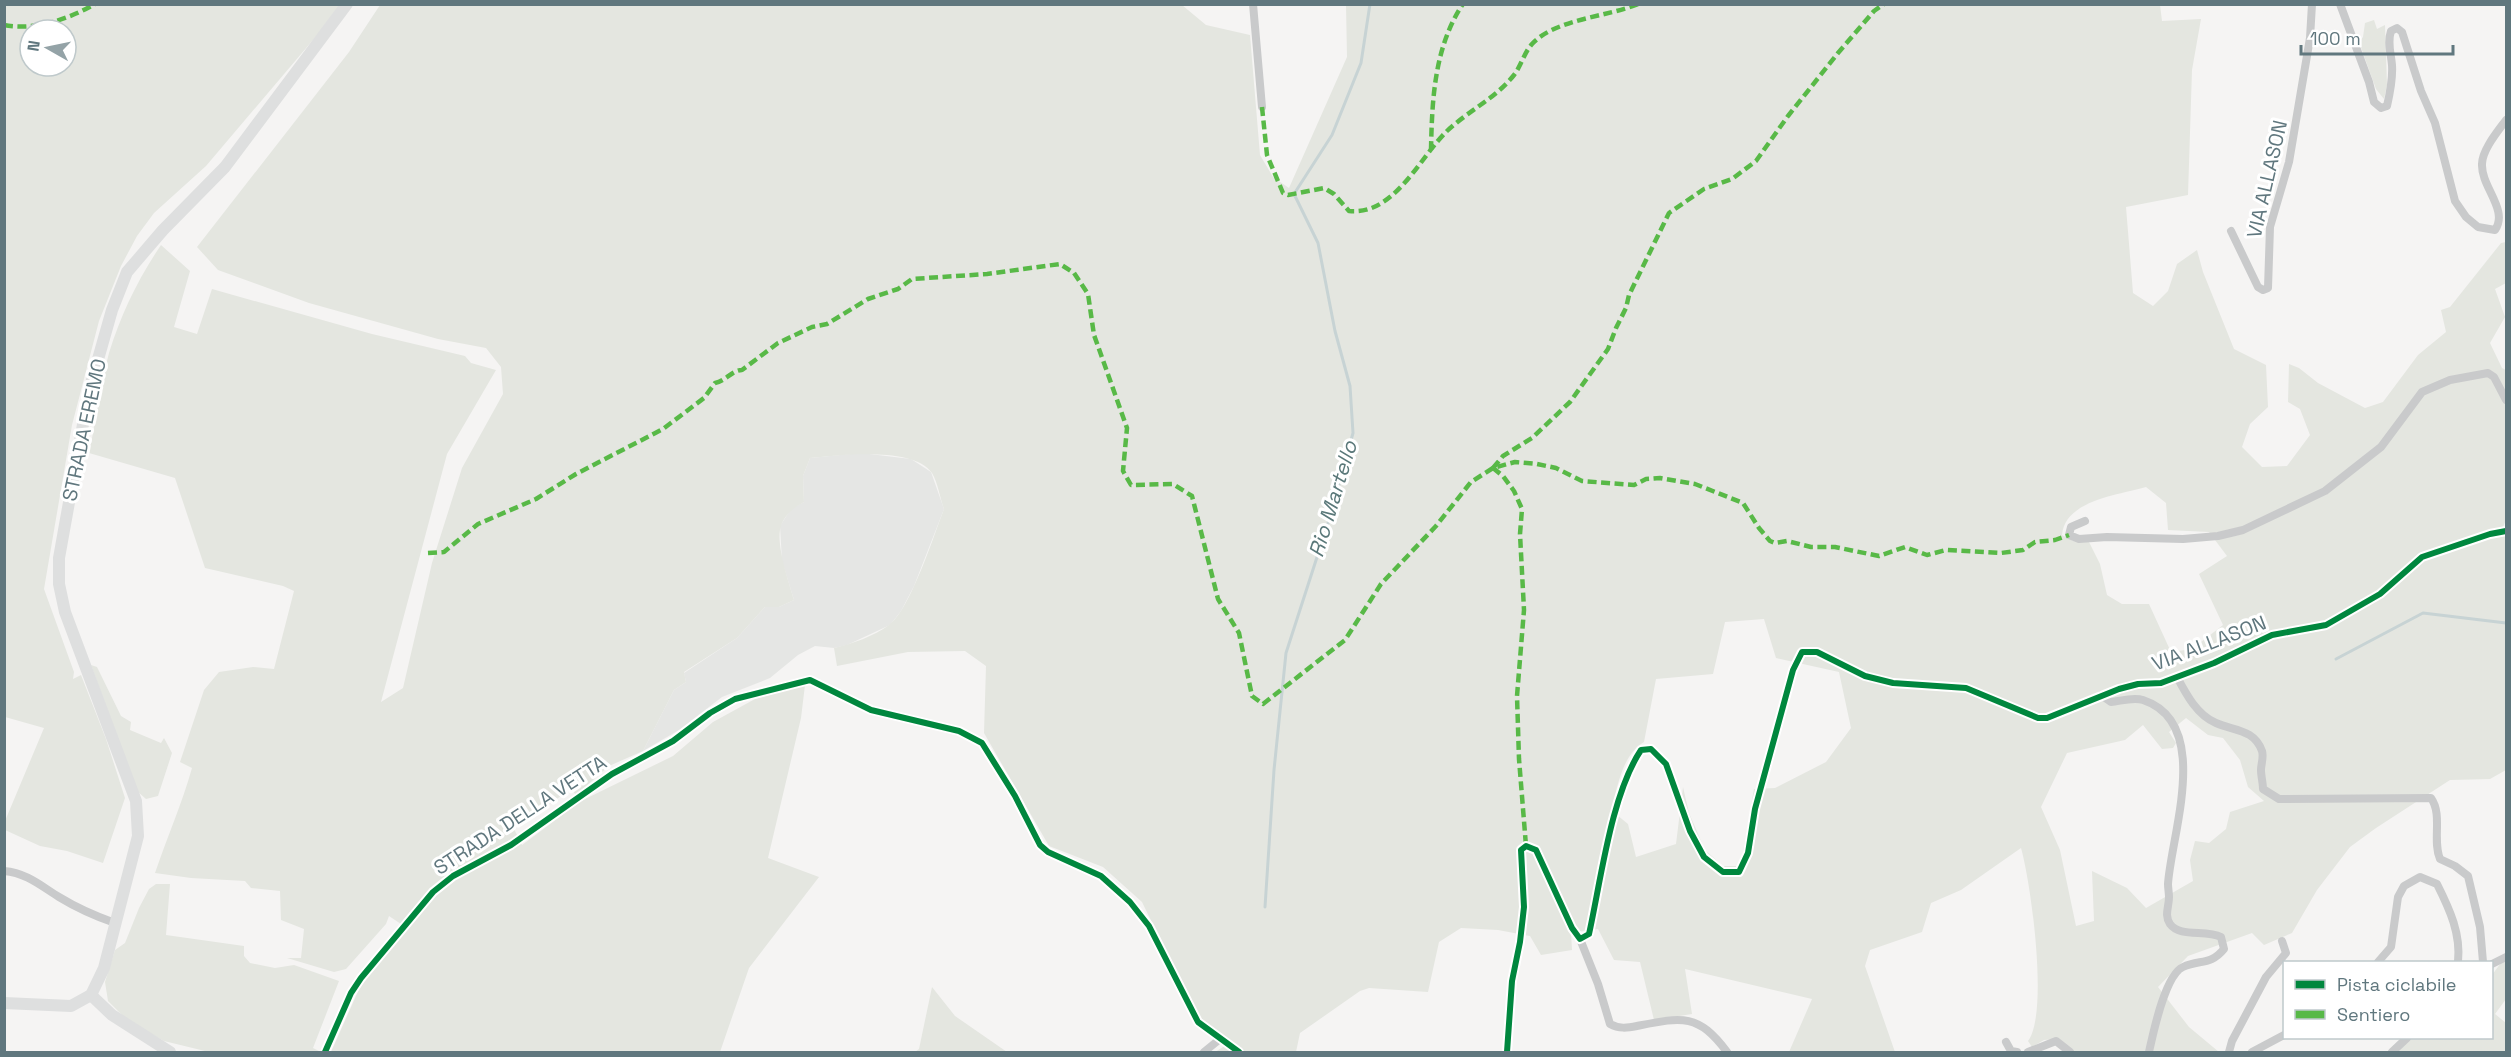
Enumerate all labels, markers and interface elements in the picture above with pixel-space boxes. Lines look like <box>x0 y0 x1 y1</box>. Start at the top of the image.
north arrow <box>18 18 78 78</box>
scale bar <box>2301 18 2452 56</box>
text: 100 m <box>2310 27 2361 50</box>
text: N <box>22 39 45 53</box>
street label: VIA ALLASON <box>2241 117 2293 241</box>
street label: STRADA EREMO <box>56 356 112 504</box>
water label: Rio Martello <box>1302 437 1363 560</box>
street label: VIA ALLASON <box>2148 609 2270 677</box>
street label: STRADA DELLA VETTA <box>429 749 612 881</box>
legend <box>2283 961 2493 1039</box>
text: Pista ciclabile <box>2337 973 2456 996</box>
text: Sentiero <box>2337 1003 2410 1026</box>

